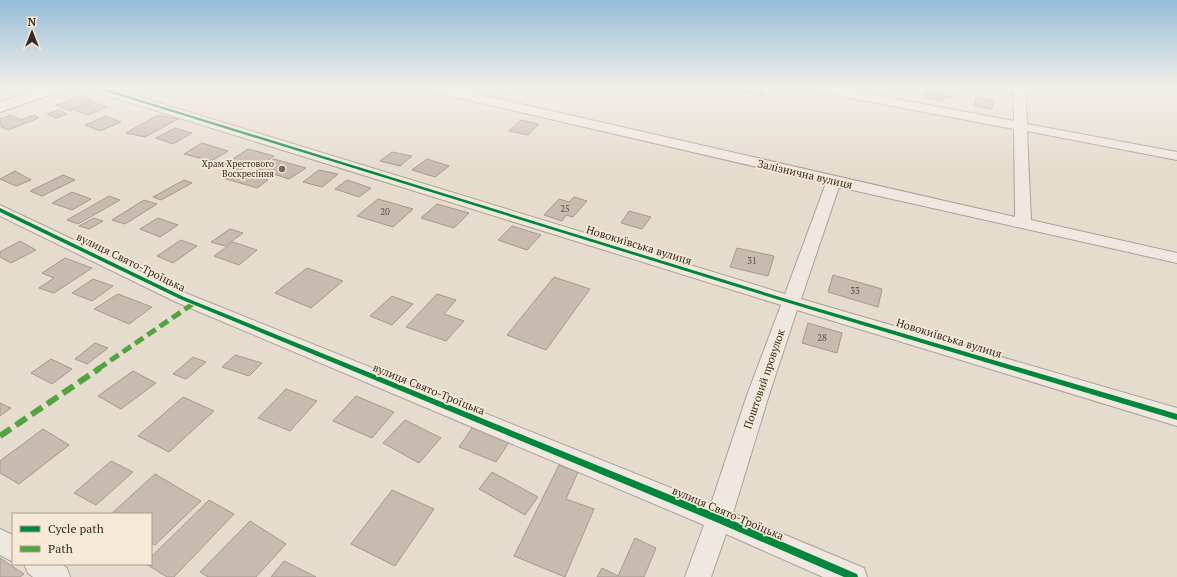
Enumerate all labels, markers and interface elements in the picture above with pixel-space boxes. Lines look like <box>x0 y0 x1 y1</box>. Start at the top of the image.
north arrow <box>12 12 52 52</box>
text: N <box>28 15 37 29</box>
street label: Залізнична вулиця <box>756 156 854 192</box>
place label: Храм Хрестового Воскресіння <box>202 158 274 180</box>
marker: Храм Хрестового Воскресіння <box>277 164 287 174</box>
house number: 25 <box>560 203 570 215</box>
house number: 20 <box>380 206 390 218</box>
street label: Новокиївська вулиця <box>585 222 694 268</box>
street label: вулиця Свято-Троїцька <box>74 229 188 295</box>
house number: 31 <box>747 255 757 267</box>
house number: 33 <box>850 285 860 297</box>
street label: Новокиївська вулиця <box>895 315 1004 361</box>
street label: Поштовий провулок <box>740 327 788 431</box>
house number: 28 <box>817 332 827 344</box>
street label: вулиця Свято-Троїцька <box>371 360 488 418</box>
street label: вулиця Свято-Троїцька <box>670 483 786 543</box>
legend <box>12 513 152 565</box>
text: Cycle path <box>48 521 104 536</box>
text: Path <box>48 541 73 556</box>

